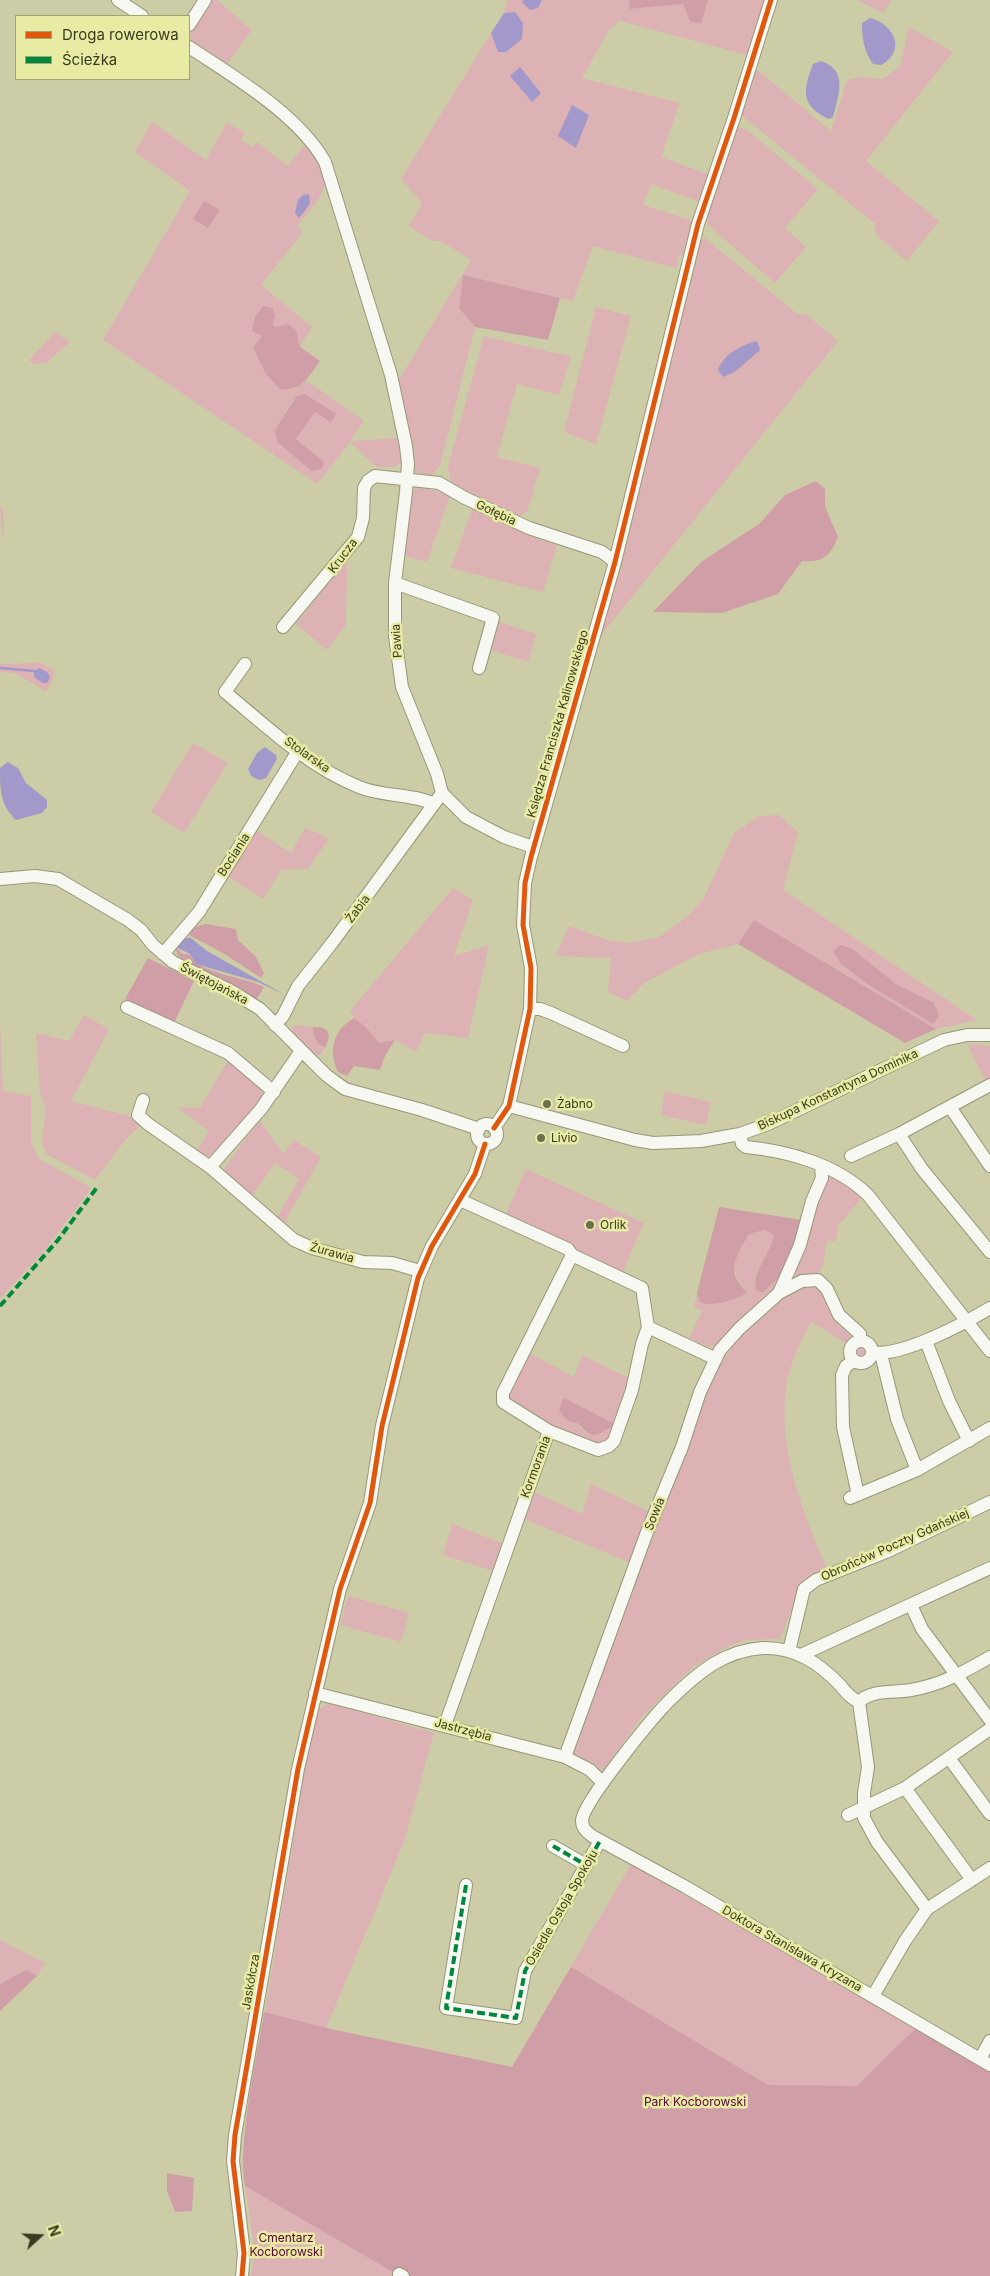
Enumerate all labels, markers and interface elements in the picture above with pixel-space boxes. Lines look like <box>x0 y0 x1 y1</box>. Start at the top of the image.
legend <box>15 15 190 80</box>
text: Droga rowerowa <box>62 25 179 44</box>
text: Ścieżka <box>62 50 117 69</box>
street label: Gołębia <box>473 497 519 529</box>
street label: Krucza <box>325 536 361 576</box>
street label: Pawia <box>389 624 405 658</box>
street label: Księdza Franciszka Kalinowskiego <box>524 628 592 820</box>
street label: Stolarska <box>281 734 333 776</box>
street label: Bociania <box>215 831 253 879</box>
street label: Żabia <box>343 892 373 926</box>
street label: Świętojańska <box>178 960 250 1008</box>
street label: Biskupa Konstantyna Dominika <box>756 1046 920 1134</box>
place label: Żabno <box>557 1097 593 1111</box>
marker: Żabno <box>541 1098 553 1110</box>
place label: Livio <box>551 1131 578 1145</box>
marker: Livio <box>535 1132 547 1144</box>
place label: Orlik <box>600 1218 626 1232</box>
marker: Orlik <box>584 1219 596 1231</box>
street label: Żurawia <box>308 1240 356 1266</box>
street label: Kormorania <box>518 1434 554 1500</box>
street label: Sowia <box>642 1495 668 1533</box>
street label: Obrońców Poczty Gdańskiej <box>819 1506 971 1584</box>
street label: Jastrzębia <box>433 1715 493 1745</box>
street label: Osiedle Ostoja Spokoju <box>523 1848 601 1968</box>
street label: Doktora Stanisława Kryzana <box>720 1903 864 1995</box>
street label: Jaskółcza <box>239 1953 263 2011</box>
park label: Park Kocborowski <box>644 2095 746 2109</box>
north arrow <box>15 2211 65 2261</box>
text: N <box>45 2223 64 2239</box>
park label: Cmentarz Kocborowski <box>249 2231 323 2259</box>

